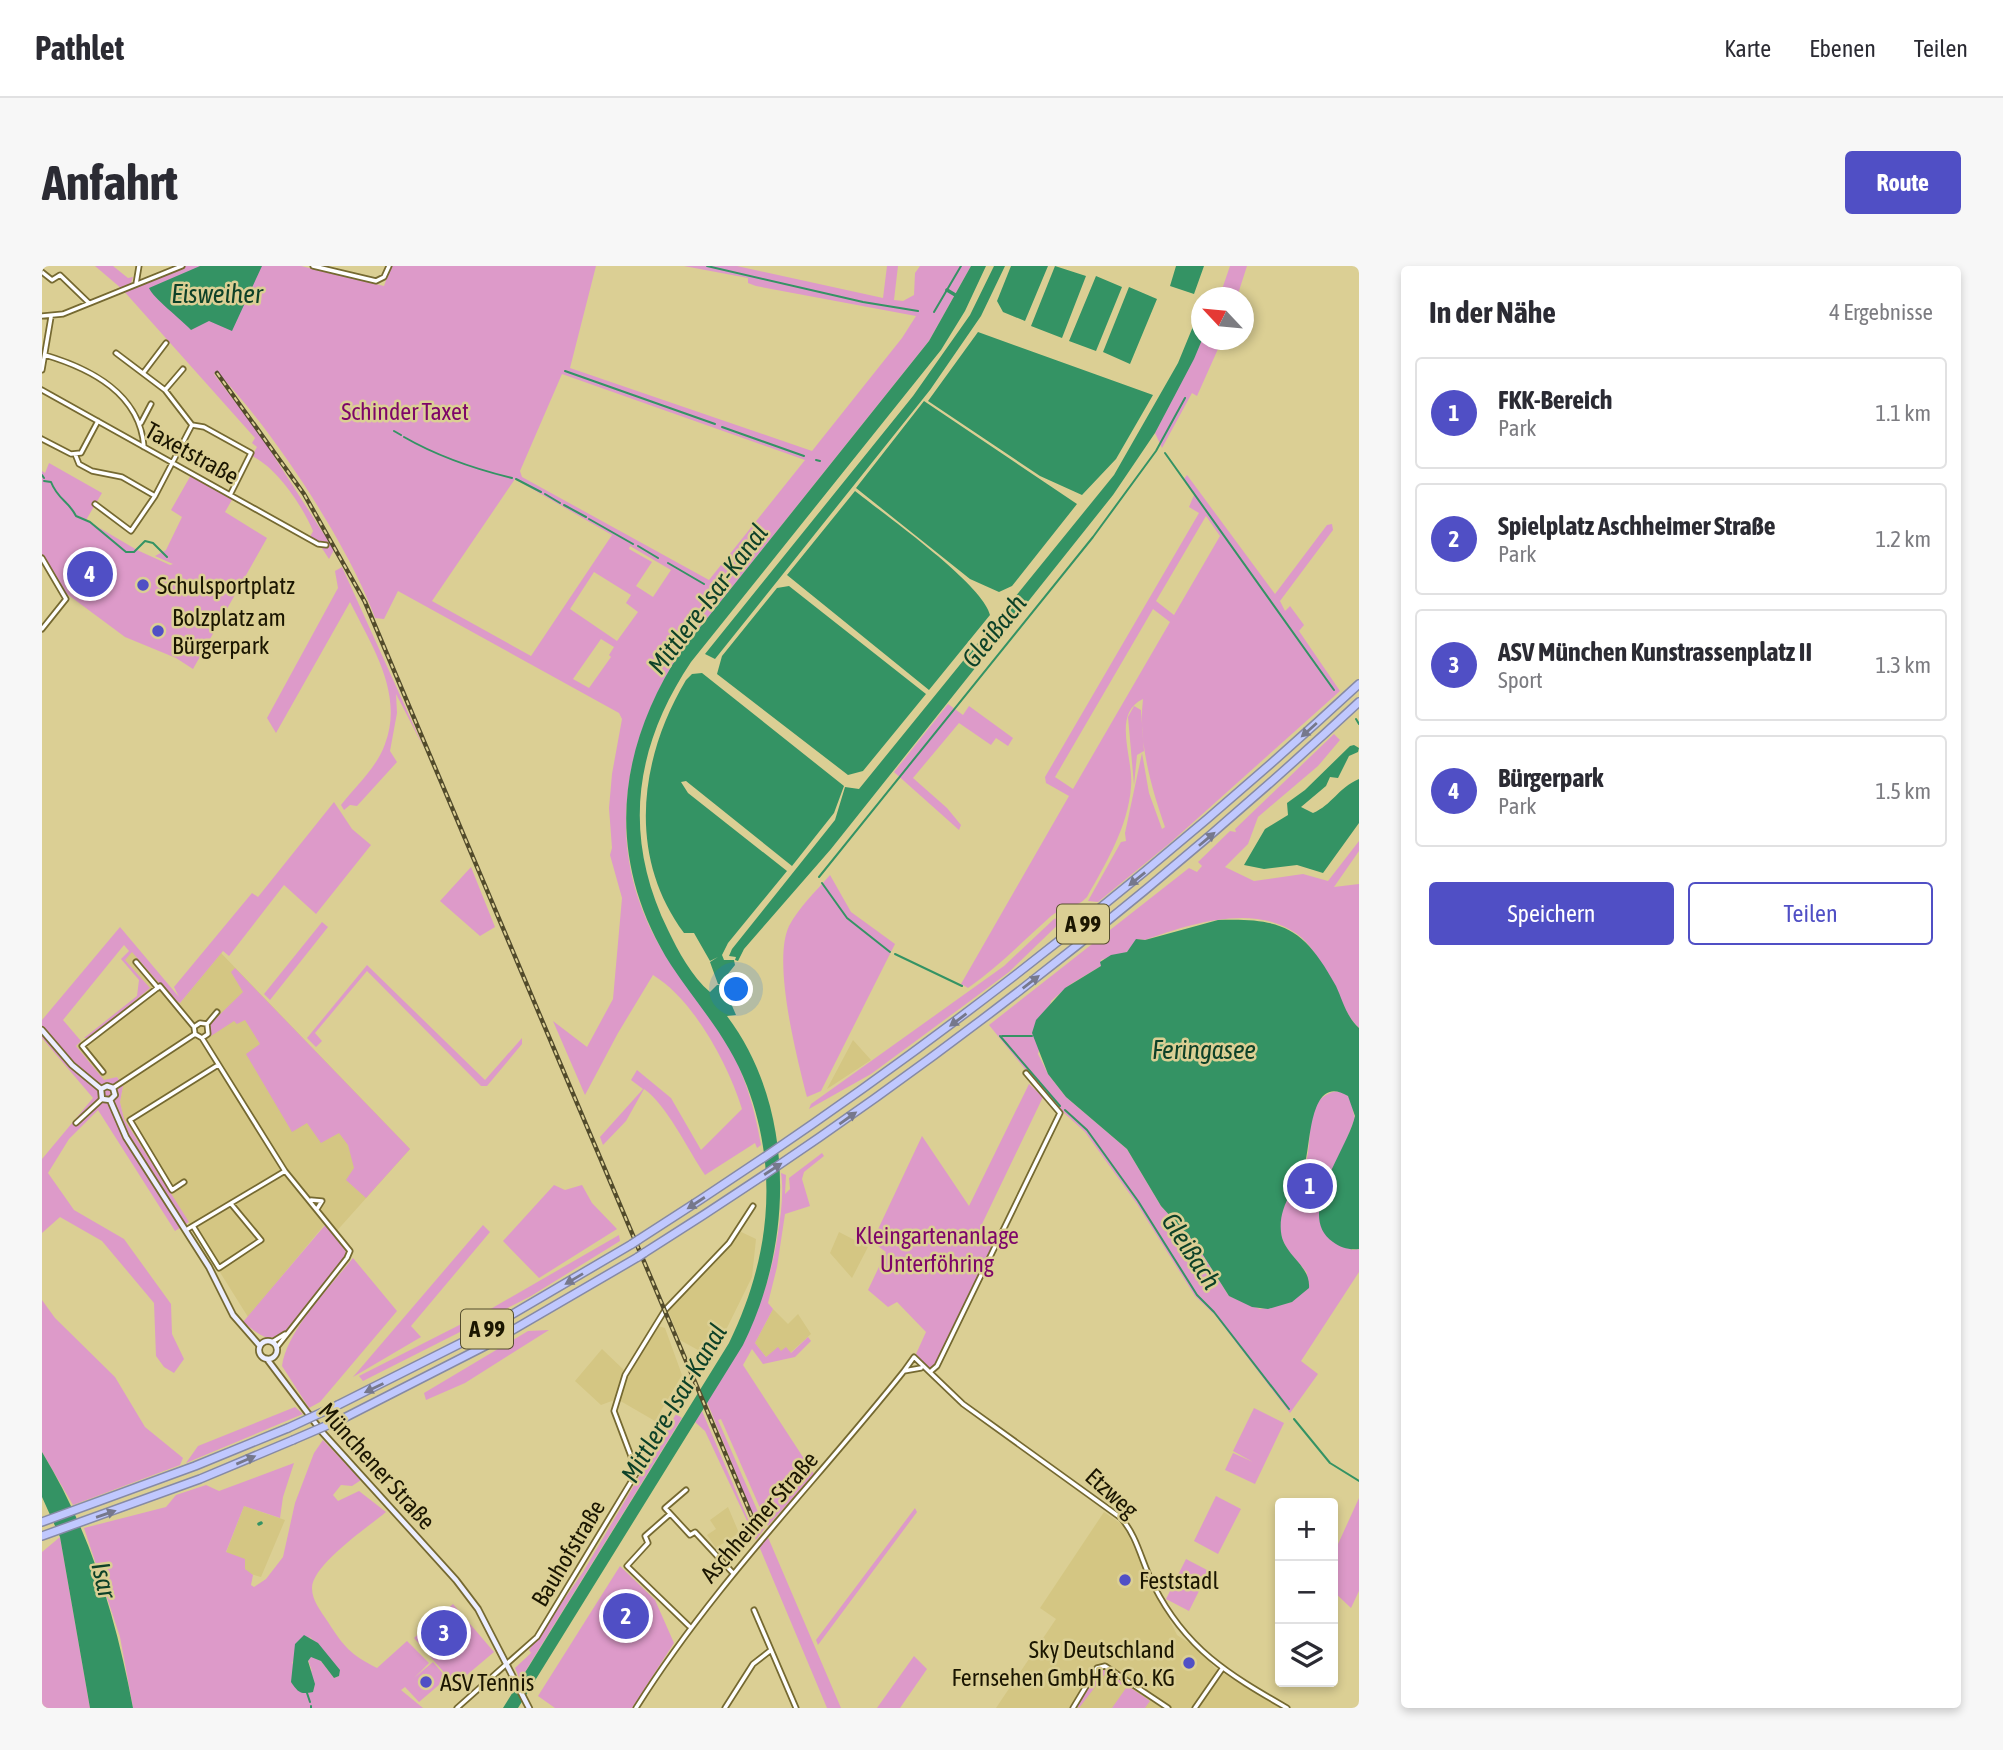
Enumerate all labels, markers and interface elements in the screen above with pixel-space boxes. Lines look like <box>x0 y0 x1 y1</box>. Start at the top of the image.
text: Pathlet <box>35 29 124 67</box>
text: Karte <box>1724 35 1771 62</box>
text: Ebenen <box>1809 35 1876 62</box>
text: Teilen <box>1914 35 1968 62</box>
button: Route <box>1845 151 1961 214</box>
text: Anfahrt <box>42 154 178 210</box>
water label: Eisweiher <box>171 279 264 309</box>
north arrow <box>1191 287 1254 350</box>
text: In der Nähe <box>1429 295 1556 329</box>
text: 4 Ergebnisse <box>1829 299 1933 325</box>
text: FKK-Bereich <box>1498 385 1612 415</box>
park label: Schinder Taxet <box>341 398 469 425</box>
text: 1 <box>1449 400 1459 426</box>
text: 1.1 km <box>1875 400 1931 426</box>
text: Park <box>1498 415 1536 441</box>
street label: Taxetstraße <box>141 416 243 490</box>
text: Spielplatz Aschheimer Straße <box>1498 511 1776 541</box>
water label: Mittlere-Isar-Kanal <box>642 518 774 680</box>
text: 2 <box>1449 526 1459 552</box>
text: 1.2 km <box>1875 526 1931 552</box>
text: Park <box>1498 541 1536 567</box>
pin: 4 <box>67 548 113 600</box>
place label: Schulsportplatz <box>157 572 295 599</box>
marker: Schulsportplatz <box>135 577 151 593</box>
water label: Gleißach <box>956 588 1033 673</box>
place label: Bolzplatz am Bürgerpark <box>172 604 286 659</box>
marker: Bolzplatz am Bürgerpark <box>150 623 166 639</box>
text: ASV München Kunstrassenplatz II <box>1498 637 1812 667</box>
text: 3 <box>1449 652 1459 678</box>
text: 1.3 km <box>1875 652 1931 678</box>
text: Sport <box>1498 667 1543 693</box>
one-way arrow <box>1300 722 1318 738</box>
text: Bürgerpark <box>1498 763 1603 793</box>
text: 4 <box>1449 778 1459 804</box>
text: 1.5 km <box>1875 778 1931 804</box>
text: Park <box>1498 793 1536 819</box>
one-way arrow <box>1198 831 1216 847</box>
one-way arrow <box>1129 872 1147 887</box>
button: Speichern <box>1429 882 1674 945</box>
button: Teilen <box>1688 882 1933 945</box>
road number: A 99 <box>1057 904 1109 944</box>
your location <box>719 972 753 1006</box>
one-way arrow <box>1021 975 1039 990</box>
one-way arrow <box>949 1013 968 1027</box>
water label: Feringasee <box>1152 1035 1256 1065</box>
one-way arrow <box>839 1111 857 1125</box>
pin: 1 <box>1287 1160 1333 1212</box>
one-way arrow <box>764 1162 782 1176</box>
one-way arrow <box>686 1197 705 1210</box>
water label: Gleißach <box>1155 1207 1227 1295</box>
park label: Kleingartenanlage Unterföhring <box>855 1222 1019 1277</box>
one-way arrow <box>564 1273 583 1286</box>
road number: A 99 <box>461 1310 513 1348</box>
water label: Mittlere-Isar-Kanal <box>615 1318 733 1488</box>
one-way arrow <box>364 1382 384 1393</box>
street label: Münchener Straße <box>313 1397 441 1535</box>
street label: Aschheimer Straße <box>695 1446 823 1588</box>
one-way arrow <box>236 1454 257 1465</box>
street label: Etzweg <box>1080 1463 1144 1524</box>
street label: Bauhofstraße <box>526 1495 610 1611</box>
map controls <box>1275 1498 1338 1687</box>
button: + <box>1275 1498 1338 1561</box>
one-way arrow <box>96 1508 117 1519</box>
water label: Isar <box>85 1559 123 1602</box>
button: − <box>1275 1561 1338 1624</box>
place label: Feststadl <box>1139 1567 1219 1594</box>
marker: Feststadl <box>1117 1572 1133 1588</box>
pin: 2 <box>603 1590 649 1642</box>
pin: 3 <box>421 1607 467 1659</box>
button: layers <box>1275 1624 1338 1687</box>
place label: Sky Deutschland Fernsehen GmbH & Co. KG <box>952 1636 1175 1691</box>
marker: Sky Deutschland Fernsehen GmbH & Co. KG <box>1181 1655 1197 1671</box>
place label: ASV Tennis <box>440 1669 534 1696</box>
marker: ASV Tennis <box>418 1674 434 1690</box>

